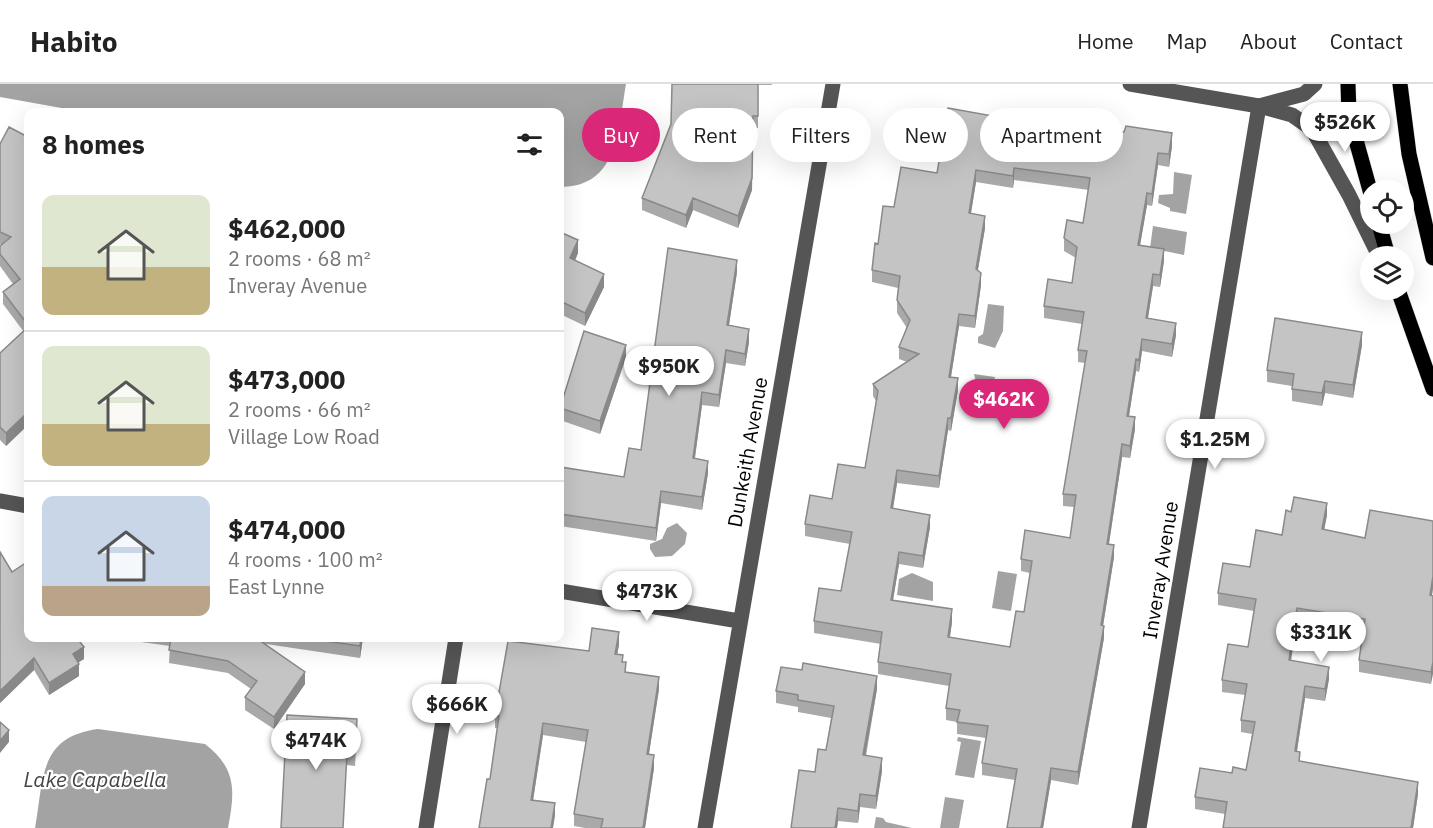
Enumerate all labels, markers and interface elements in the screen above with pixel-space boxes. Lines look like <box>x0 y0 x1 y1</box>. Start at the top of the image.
text: Habito <box>30 23 118 60</box>
text: Home <box>1077 27 1134 55</box>
text: Map <box>1167 27 1207 55</box>
text: About <box>1240 27 1297 55</box>
text: Contact <box>1330 27 1403 55</box>
pin: $526K <box>1303 102 1387 153</box>
chip: Buy <box>582 108 660 162</box>
chip: Rent <box>672 108 758 162</box>
chip: Filters <box>770 108 871 162</box>
chip: New <box>883 108 968 162</box>
chip: Apartment <box>980 108 1123 162</box>
text: $526K <box>1314 108 1376 135</box>
text: 8 homes <box>42 127 145 161</box>
icon: filters <box>513 128 546 161</box>
map controls <box>1360 180 1414 300</box>
button: locate <box>1360 180 1414 234</box>
text: $462,000 <box>228 211 345 245</box>
icon: home <box>90 219 162 291</box>
text: 2 rooms · 68 m² <box>228 245 371 272</box>
button: layers <box>1360 246 1414 300</box>
text: Inveray Avenue <box>228 272 367 299</box>
pin: $950K <box>627 346 711 397</box>
text: $950K <box>638 352 700 379</box>
text: $473,000 <box>228 362 345 396</box>
icon: home <box>90 370 162 442</box>
street label: Dunkeith Avenue <box>720 375 774 529</box>
pin: $462K <box>962 379 1046 430</box>
text: $462K <box>973 385 1035 412</box>
text: 2 rooms · 66 m² <box>228 396 371 423</box>
pin: $1.25M <box>1166 419 1264 470</box>
text: Village Low Road <box>228 423 380 450</box>
text: $1.25M <box>1180 425 1250 452</box>
street label: Inveray Avenue <box>1136 499 1184 641</box>
text: $474,000 <box>228 512 345 546</box>
icon: home <box>90 520 162 592</box>
text: 4 rooms · 100 m² <box>228 546 383 573</box>
pin: $473K <box>605 571 689 622</box>
text: East Lynne <box>228 573 325 600</box>
text: $473K <box>616 577 678 604</box>
pin: $331K <box>1279 612 1363 663</box>
text: $331K <box>1290 618 1352 645</box>
pin: $666K <box>415 684 499 735</box>
text: $666K <box>426 690 488 717</box>
pin: $474K <box>274 720 358 771</box>
text: $474K <box>285 726 347 753</box>
water label: Lake Capabella <box>23 765 167 793</box>

